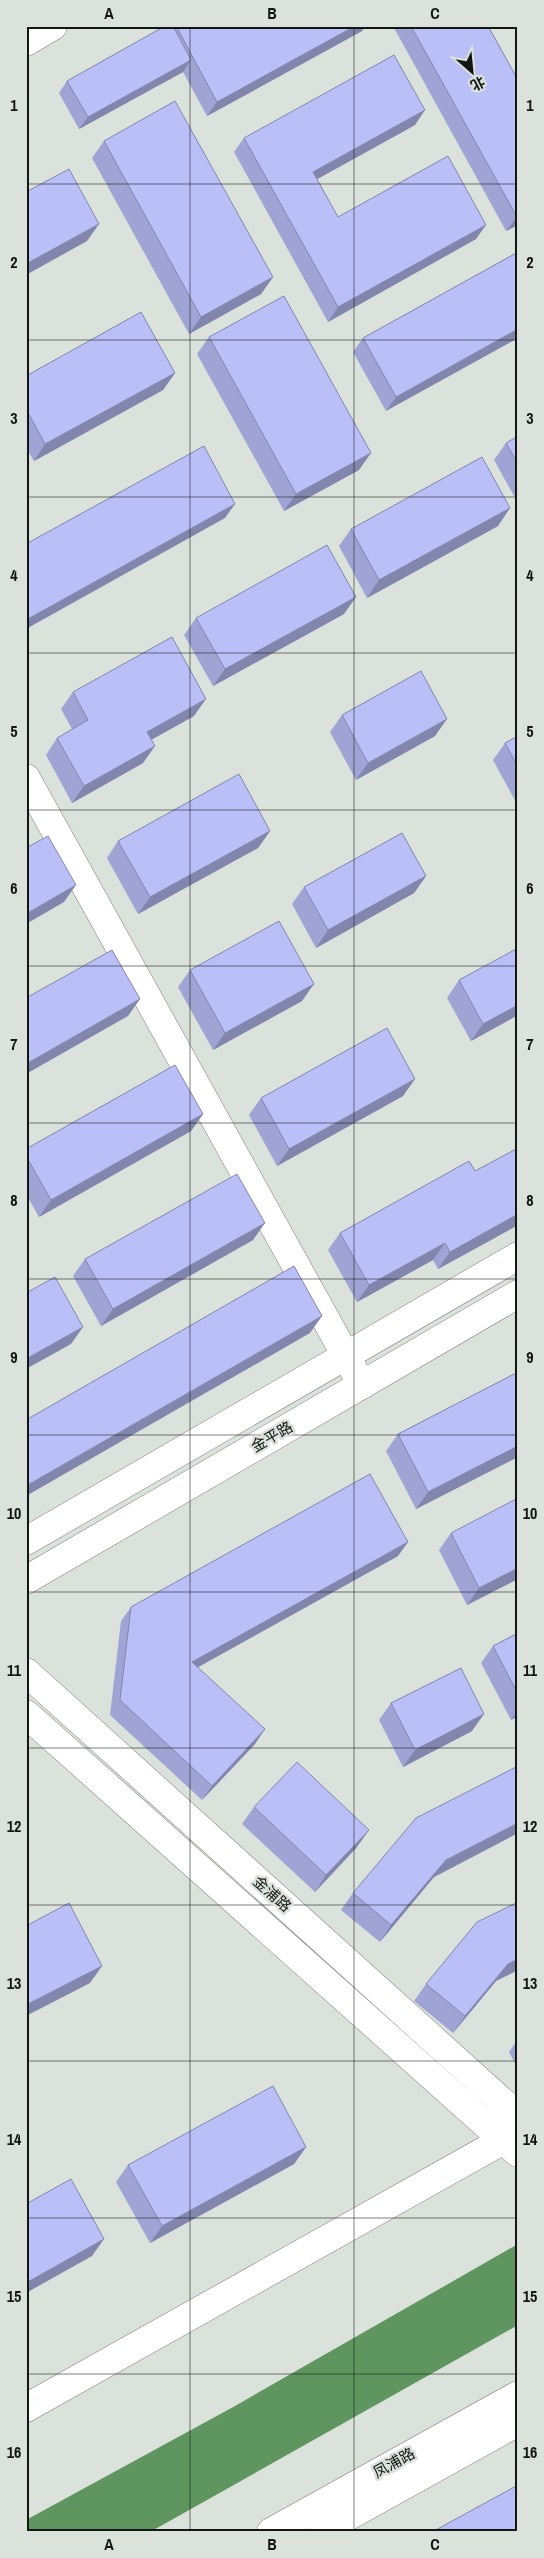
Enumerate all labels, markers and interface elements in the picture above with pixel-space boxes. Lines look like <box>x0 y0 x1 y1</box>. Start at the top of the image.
text: A <box>104 2 114 24</box>
text: B <box>267 2 277 24</box>
text: C <box>430 2 440 24</box>
north arrow <box>446 48 496 98</box>
text: 北 <box>468 72 488 95</box>
text: 1 <box>10 94 18 116</box>
text: 1 <box>526 94 534 116</box>
text: 2 <box>10 251 18 273</box>
text: 2 <box>526 251 534 273</box>
text: 3 <box>10 407 18 429</box>
text: 3 <box>526 407 534 429</box>
text: 4 <box>10 564 18 586</box>
text: 4 <box>526 564 534 586</box>
text: 5 <box>10 720 18 742</box>
text: 5 <box>526 720 534 742</box>
text: 6 <box>10 877 18 899</box>
text: 6 <box>526 877 534 899</box>
text: 7 <box>10 1033 18 1055</box>
text: 7 <box>526 1033 534 1055</box>
text: 8 <box>10 1189 18 1211</box>
text: 8 <box>526 1189 534 1211</box>
text: 9 <box>10 1346 18 1368</box>
text: 9 <box>526 1346 534 1368</box>
street label: 金平路 <box>247 1416 296 1457</box>
text: 10 <box>7 1502 21 1524</box>
text: 10 <box>523 1502 537 1524</box>
text: 11 <box>7 1659 22 1681</box>
text: 11 <box>523 1659 538 1681</box>
text: 12 <box>7 1815 21 1837</box>
text: 12 <box>523 1815 537 1837</box>
street label: 金浦路 <box>249 1871 296 1916</box>
text: 13 <box>7 1972 21 1994</box>
text: 13 <box>523 1972 537 1994</box>
text: 14 <box>7 2128 22 2150</box>
text: 14 <box>523 2128 538 2150</box>
text: 15 <box>7 2285 21 2307</box>
text: 15 <box>523 2285 537 2307</box>
text: 16 <box>7 2441 21 2463</box>
text: 16 <box>523 2441 537 2463</box>
street label: 凤浦路 <box>369 2442 419 2483</box>
text: A <box>104 2533 114 2555</box>
text: B <box>267 2533 277 2555</box>
text: C <box>430 2533 440 2555</box>

